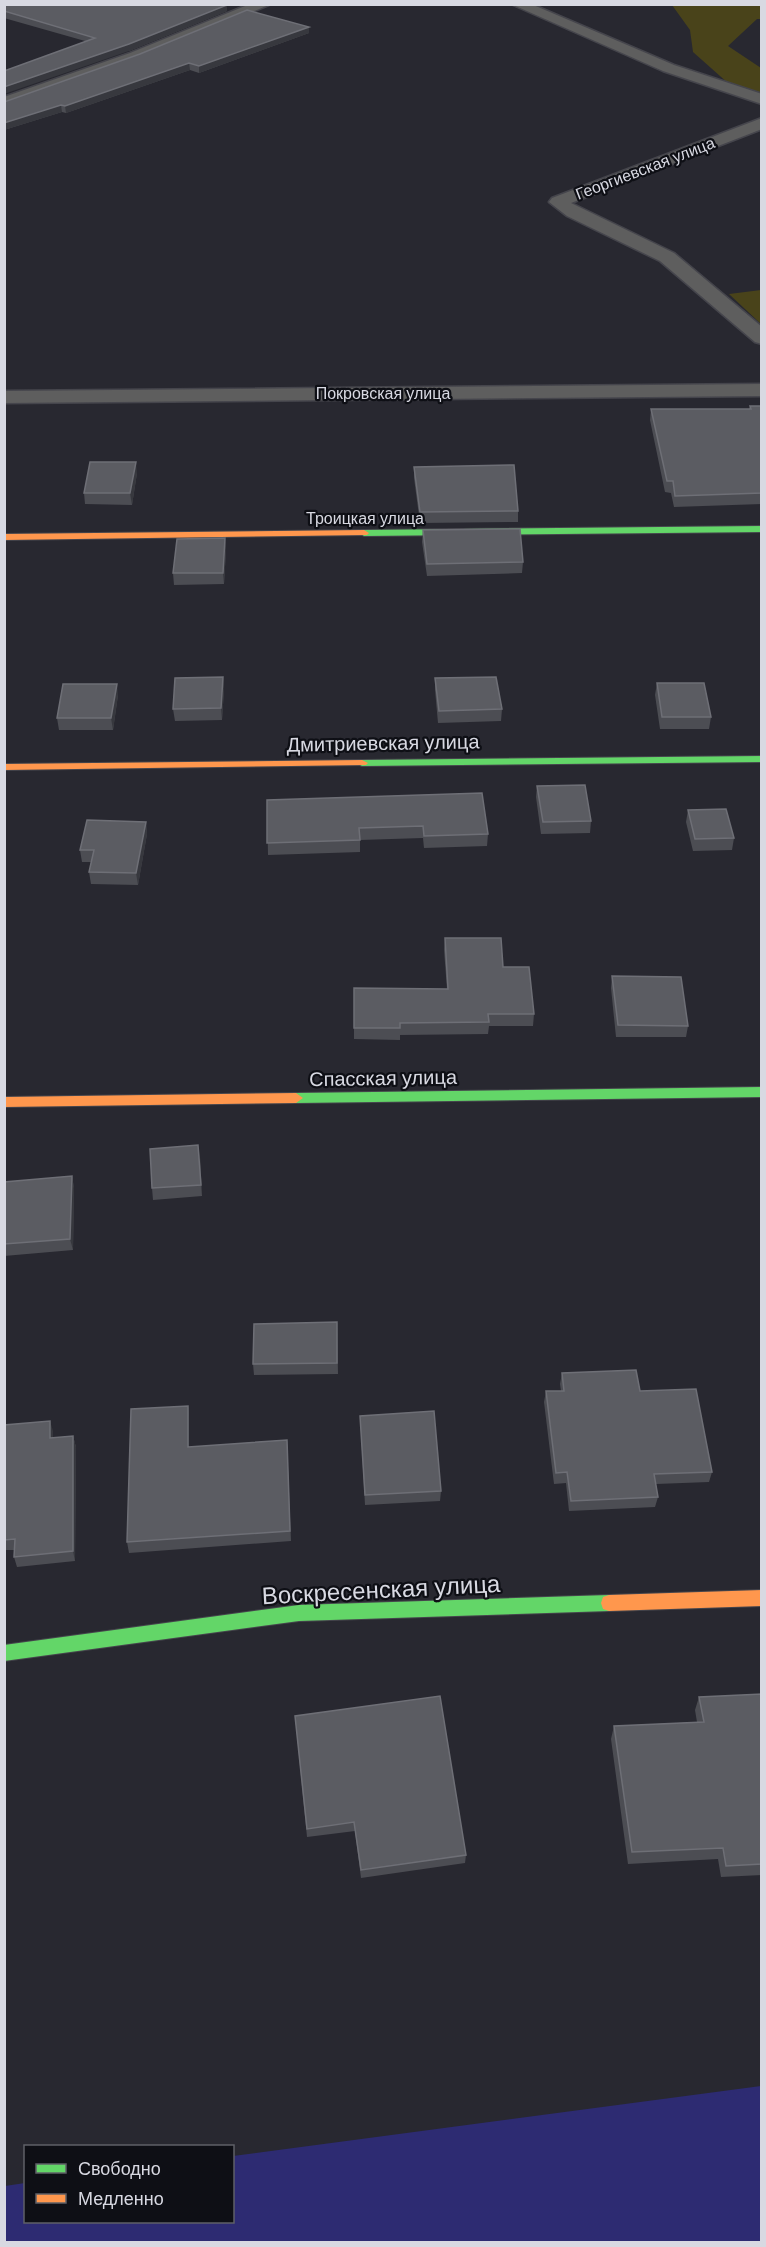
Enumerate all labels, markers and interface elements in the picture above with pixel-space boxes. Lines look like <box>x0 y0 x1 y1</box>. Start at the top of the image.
street label: Георгиевская улица <box>573 132 718 205</box>
street label: Покровская улица <box>316 383 450 404</box>
street label: Троицкая улица <box>306 508 424 529</box>
street label: Дмитриевская улица <box>286 728 481 758</box>
street label: Спасская улица <box>309 1064 458 1092</box>
street label: Воскресенская улица <box>261 1568 502 1611</box>
legend <box>24 2145 234 2223</box>
text: Свободно <box>78 2157 161 2181</box>
text: Медленно <box>78 2187 164 2211</box>

